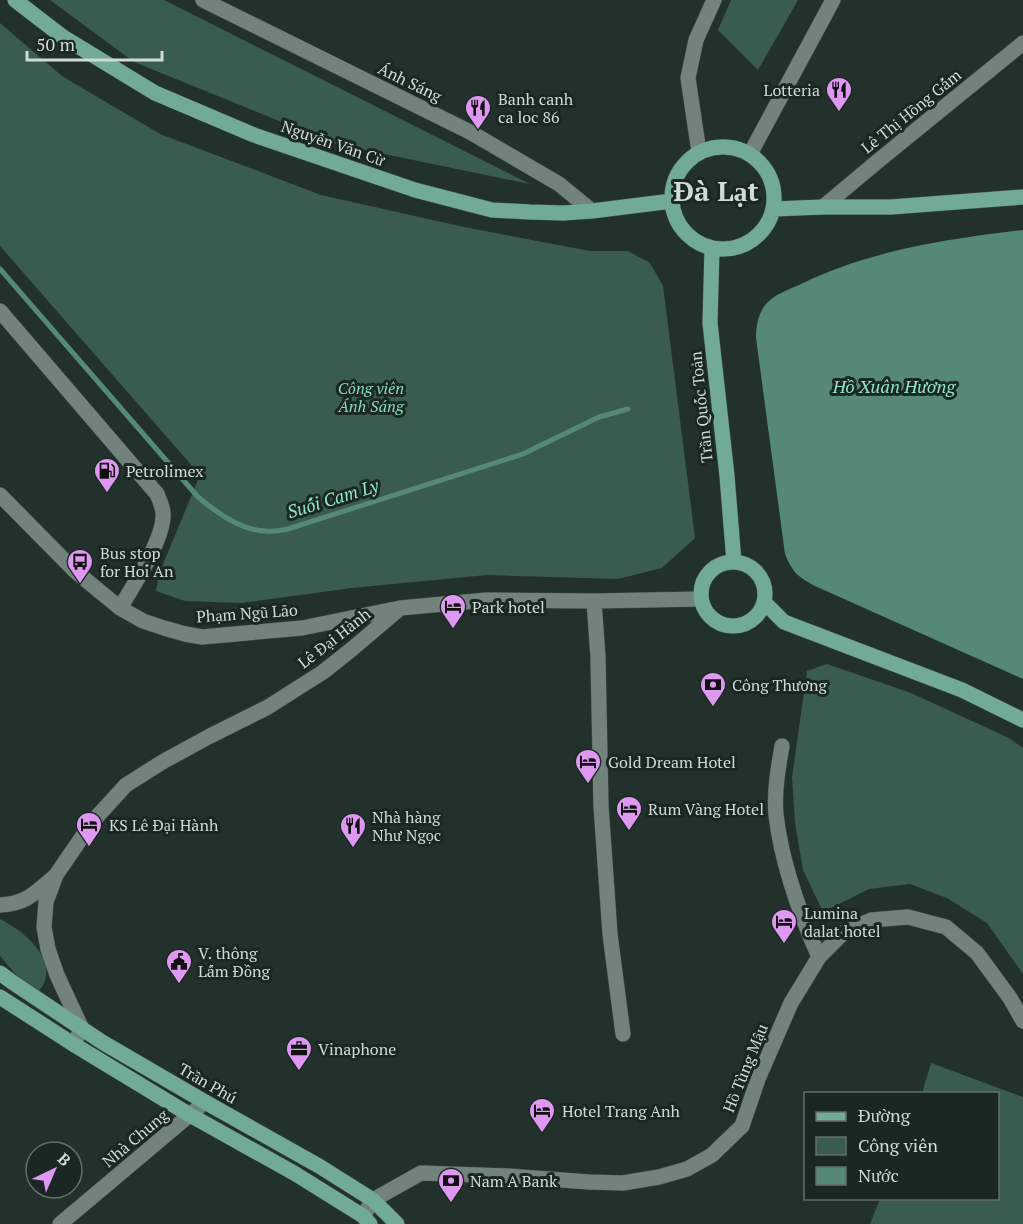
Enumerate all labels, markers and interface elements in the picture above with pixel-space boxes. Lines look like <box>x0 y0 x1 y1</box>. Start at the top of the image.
scale bar <box>27 24 162 62</box>
text: 50 m <box>36 32 76 56</box>
street label: Ánh Sáng <box>374 57 446 107</box>
street label: Lê Thị Hồng Gấm <box>856 64 966 158</box>
restaurant icon: Lotteria <box>824 75 854 113</box>
place label: Lotteria <box>764 79 820 101</box>
place label: Banh canh ca loc 86 <box>498 88 574 128</box>
restaurant icon: Banh canh ca loc 86 <box>463 93 493 131</box>
street label: Nguyễn Văn Cừ <box>278 115 389 171</box>
district label: Đà Lạt <box>673 172 759 209</box>
street label: Trần Quốc Toản <box>684 350 718 464</box>
water label: Hồ Xuân Hương <box>832 374 957 398</box>
park label: Công viên Ánh Sáng <box>337 377 405 417</box>
fuel station icon: Petrolimex <box>92 456 122 494</box>
place label: Petrolimex <box>126 460 204 482</box>
water label: Suối Cam Ly <box>284 473 382 523</box>
place label: Bus stop for Hoi An <box>100 542 174 582</box>
bus stop icon: Bus stop for Hoi An <box>65 547 95 585</box>
hotel icon: Park hotel <box>438 592 468 630</box>
place label: Park hotel <box>472 596 545 618</box>
street label: Phạm Ngũ Lão <box>196 598 299 628</box>
street label: Lê Đại Hành <box>293 602 375 673</box>
bank icon: Công Thương <box>698 670 728 708</box>
place label: Công Thương <box>732 674 828 696</box>
hotel icon: Gold Dream Hotel <box>573 747 603 785</box>
place label: Gold Dream Hotel <box>608 751 736 773</box>
hotel icon: Rum Vàng Hotel <box>614 794 644 832</box>
place label: Rum Vàng Hotel <box>648 798 764 820</box>
place label: Nhà hàng Như Ngọc <box>372 806 441 846</box>
hotel icon: KS Lê Đại Hành <box>74 810 104 848</box>
restaurant icon: Nhà hàng Như Ngọc <box>338 811 368 849</box>
place label: KS Lê Đại Hành <box>109 814 219 836</box>
place label: Lumina dalat hotel <box>804 902 881 942</box>
hotel icon: Lumina dalat hotel <box>769 907 799 945</box>
place label: V. thông Lấm Đồng <box>198 942 270 982</box>
public building icon: V. thông Lấm Đồng <box>164 947 194 985</box>
street label: Hồ Tùng Mậu <box>717 1020 773 1116</box>
office icon: Vinaphone <box>284 1034 314 1072</box>
place label: Vinaphone <box>318 1038 396 1060</box>
street label: Trần Phú <box>175 1057 241 1109</box>
legend <box>804 1092 999 1200</box>
hotel icon: Hotel Trang Anh <box>527 1096 557 1134</box>
place label: Hotel Trang Anh <box>562 1100 681 1122</box>
text: Đường <box>858 1103 911 1127</box>
street label: Nhà Chung <box>97 1104 173 1172</box>
text: Công viên <box>858 1133 938 1157</box>
north arrow <box>24 1140 84 1200</box>
text: B <box>53 1148 76 1171</box>
text: Nước <box>858 1163 899 1187</box>
bank icon: Nam A Bank <box>436 1166 466 1204</box>
place label: Nam A Bank <box>470 1170 558 1192</box>

